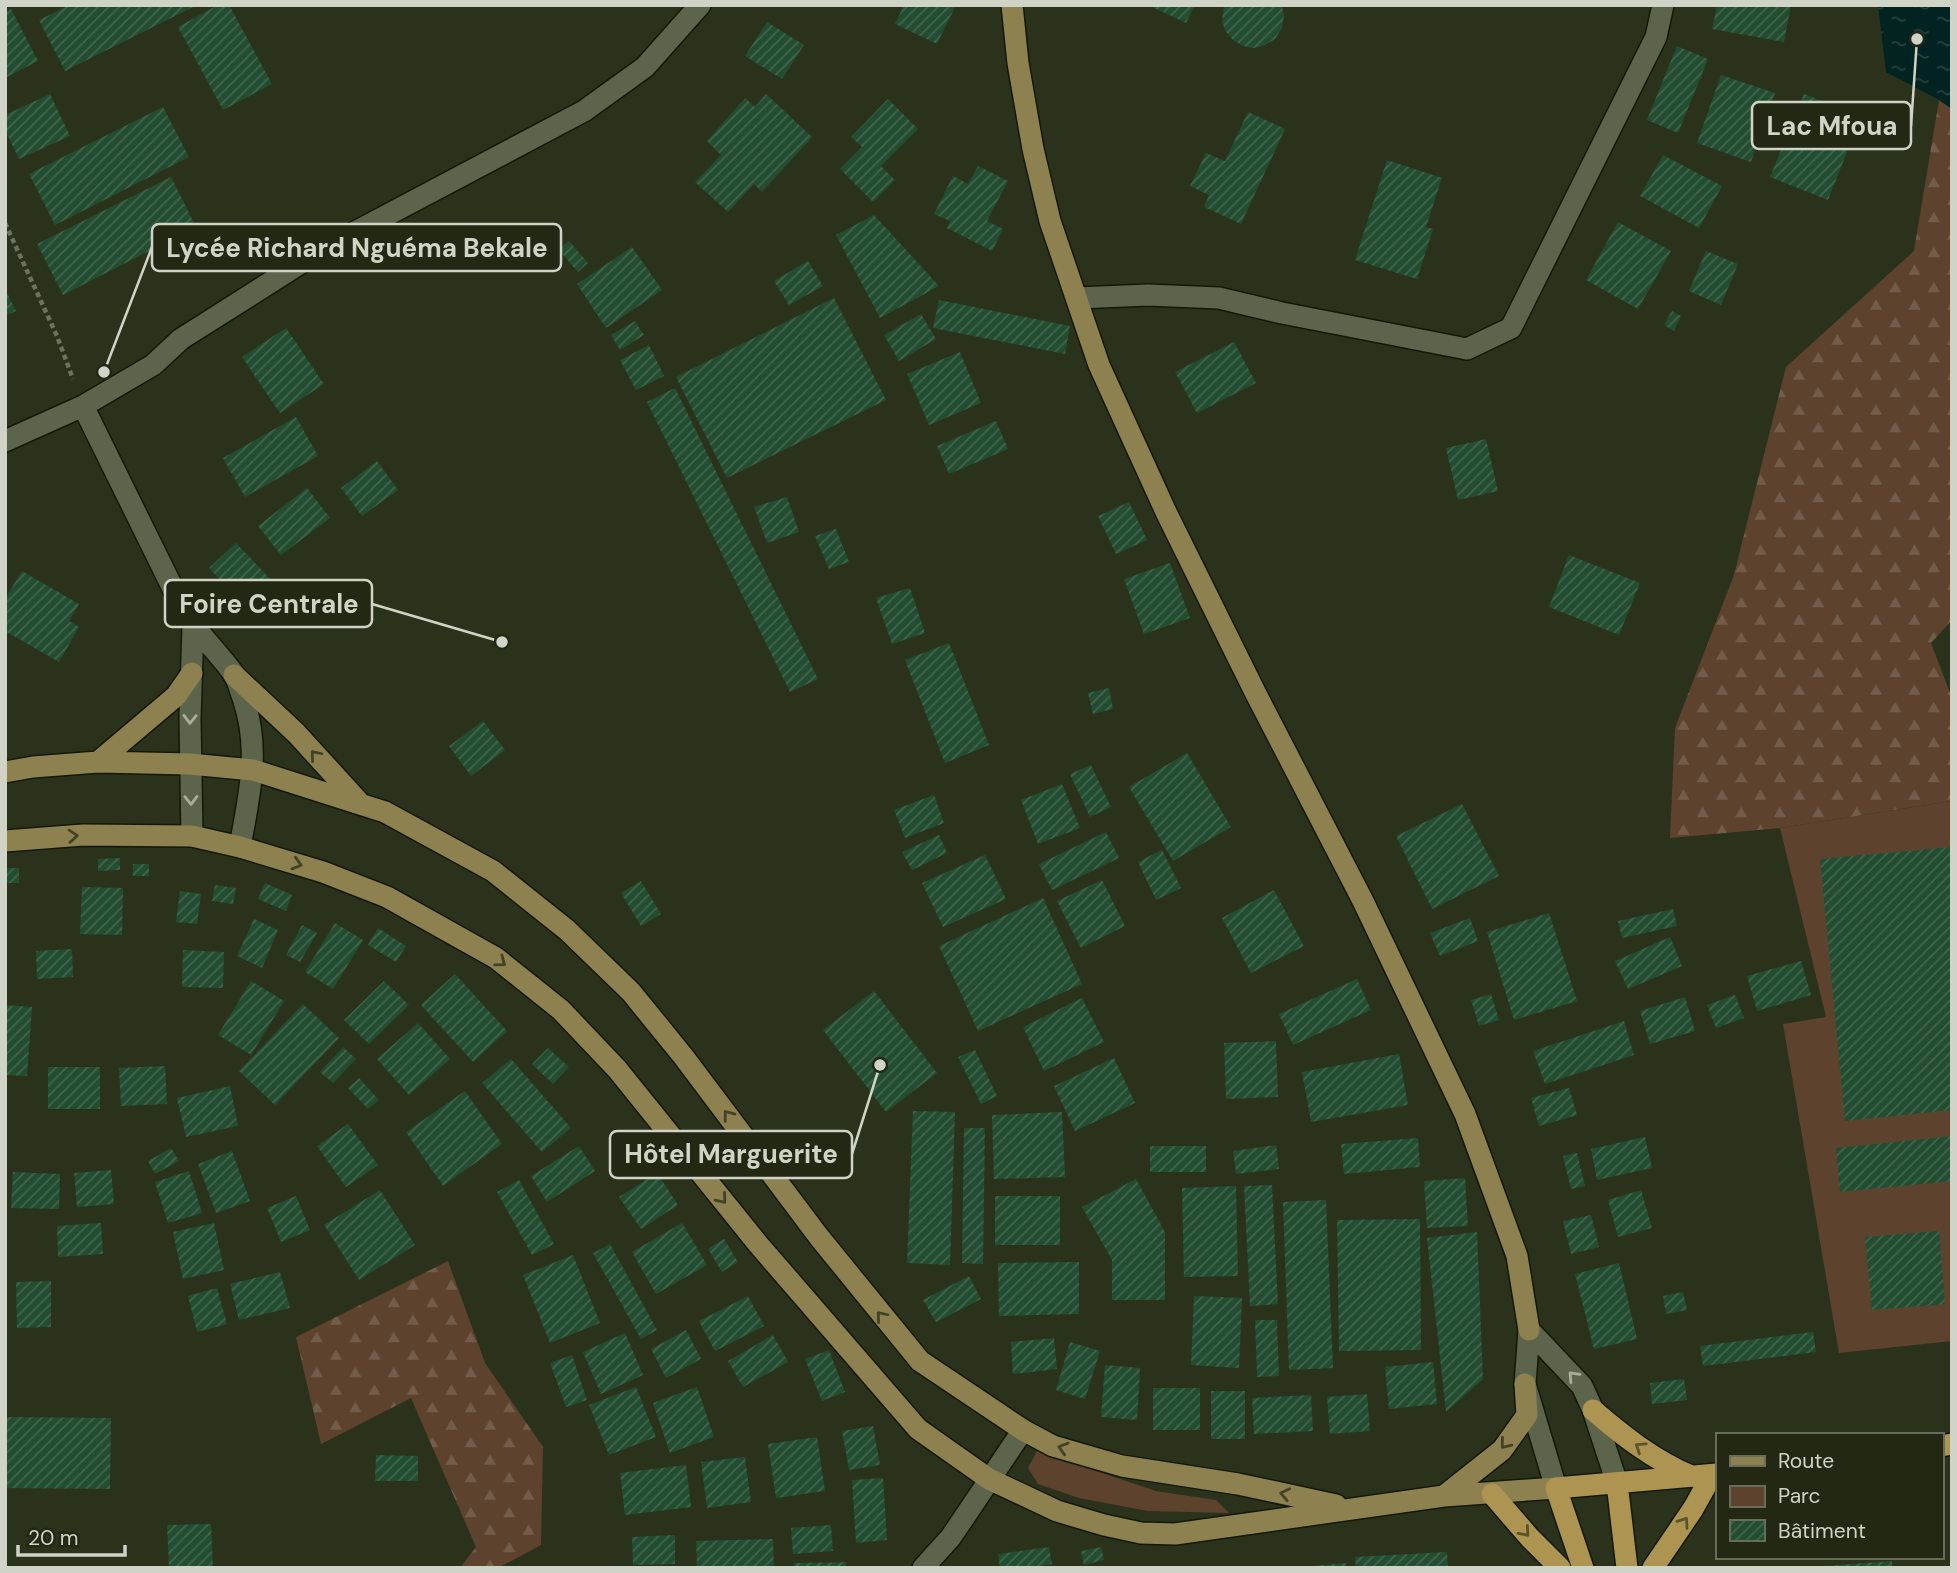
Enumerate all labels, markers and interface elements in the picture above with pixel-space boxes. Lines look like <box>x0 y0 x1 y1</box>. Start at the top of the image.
callout: Lac Mfoua <box>1752 102 1911 149</box>
text: Lac Mfoua <box>1767 109 1897 143</box>
callout: Lycée Richard Nguéma Bekale <box>152 224 561 271</box>
text: Lycée Richard Nguéma Bekale <box>166 231 548 265</box>
callout: Foire Centrale <box>165 580 372 627</box>
text: Foire Centrale <box>179 587 359 621</box>
one-way arrow <box>182 714 198 724</box>
one-way arrow <box>311 750 323 763</box>
one-way arrow <box>183 795 198 806</box>
one-way arrow <box>68 829 79 844</box>
one-way arrow <box>291 856 303 871</box>
one-way arrow <box>493 954 506 967</box>
one-way arrow <box>724 1111 737 1123</box>
callout: Hôtel Marguerite <box>610 1131 852 1178</box>
text: Hôtel Marguerite <box>624 1137 838 1171</box>
one-way arrow <box>714 1191 726 1204</box>
one-way arrow <box>877 1311 890 1323</box>
one-way arrow <box>1568 1371 1581 1384</box>
legend <box>1716 1433 1943 1559</box>
one-way arrow <box>1501 1436 1513 1449</box>
one-way arrow <box>1057 1442 1069 1457</box>
one-way arrow <box>1635 1443 1648 1456</box>
text: Route <box>1778 1447 1834 1475</box>
text: Parc <box>1778 1482 1821 1510</box>
one-way arrow <box>1279 1488 1291 1503</box>
scale bar <box>18 1514 124 1558</box>
one-way arrow <box>1676 1517 1688 1530</box>
text: Bâtiment <box>1778 1517 1866 1545</box>
one-way arrow <box>1517 1523 1529 1536</box>
text: 20 m <box>28 1524 79 1552</box>

